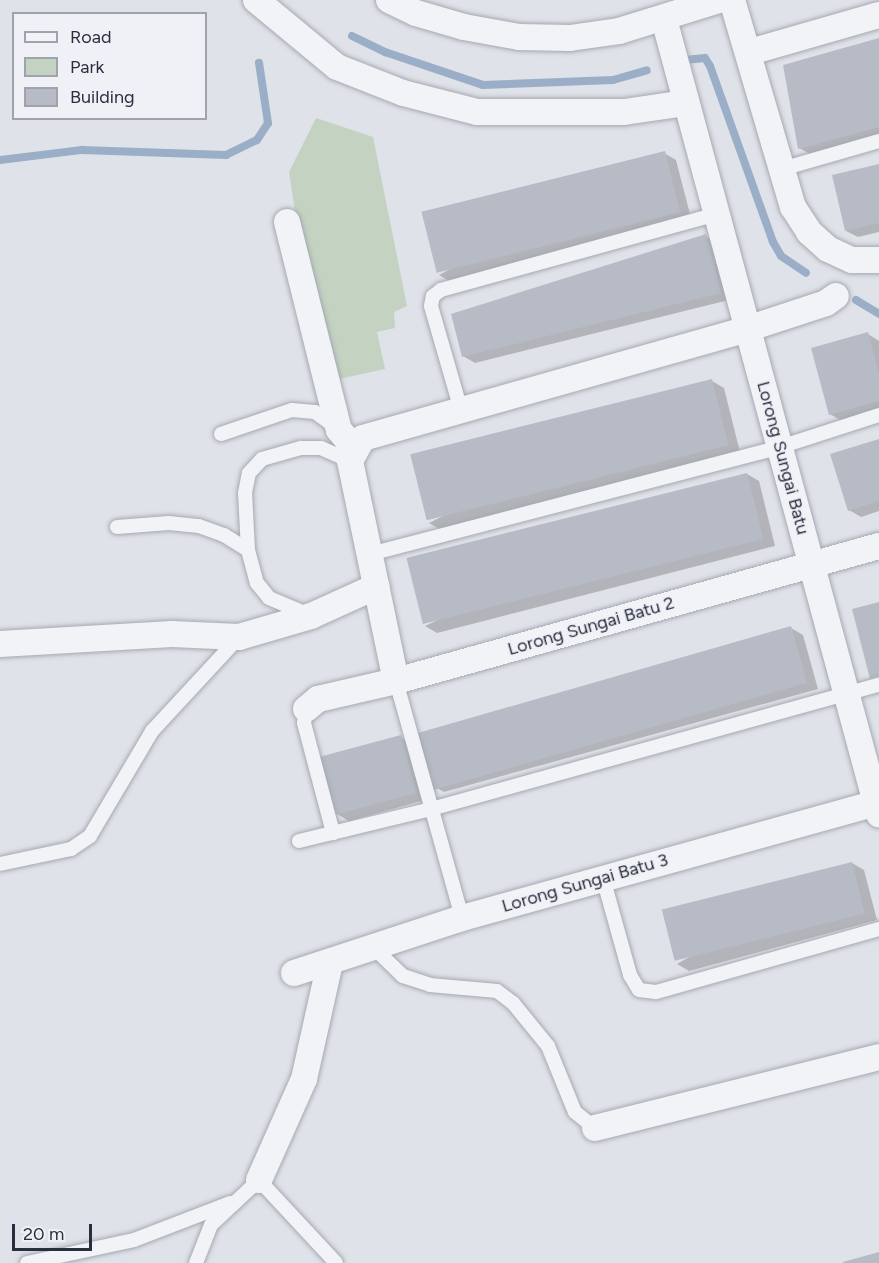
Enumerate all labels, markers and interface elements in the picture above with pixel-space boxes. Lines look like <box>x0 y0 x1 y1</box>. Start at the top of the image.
legend <box>12 12 207 120</box>
text: Road <box>70 26 111 48</box>
text: Park <box>70 56 104 78</box>
text: Building <box>70 86 135 108</box>
street label: Lorong Sungai Batu <box>752 379 814 537</box>
street label: Lorong Sungai Batu 2 <box>505 592 677 660</box>
street label: Lorong Sungai Batu 3 <box>499 849 671 917</box>
scale bar <box>15 1212 94 1250</box>
text: 20 m <box>23 1223 64 1245</box>

